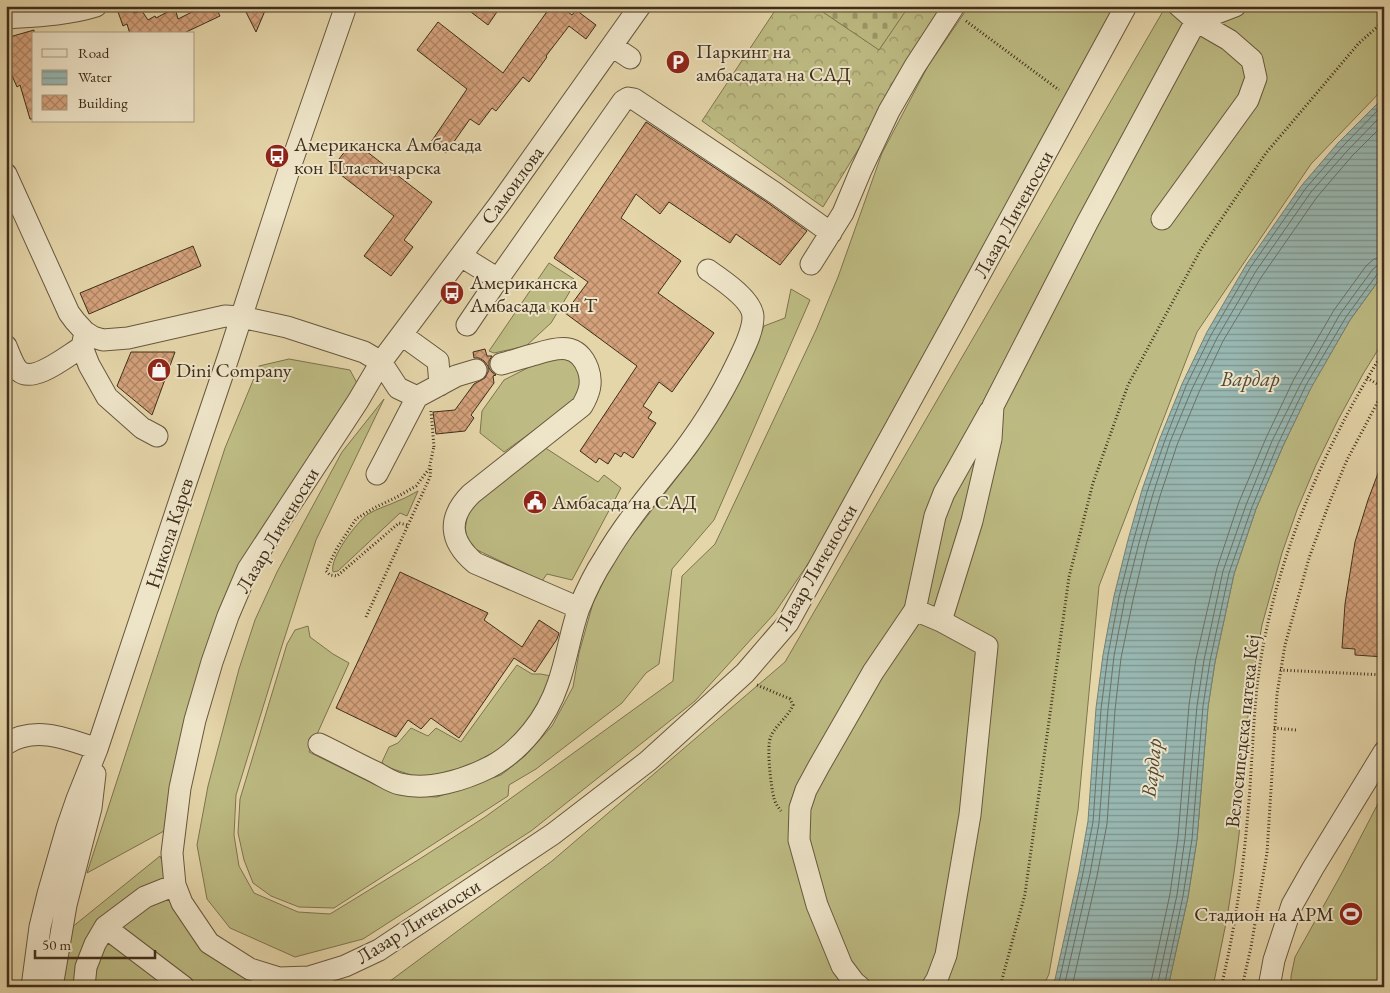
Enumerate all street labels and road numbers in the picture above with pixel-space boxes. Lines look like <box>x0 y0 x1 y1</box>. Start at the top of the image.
street label: Самоилова <box>475 140 549 230</box>
street label: Лазар Личеноски <box>967 145 1059 282</box>
street label: Лазар Личеноски <box>229 462 325 597</box>
street label: Никола Карев <box>139 474 199 592</box>
street label: Лазар Личеноски <box>769 499 863 635</box>
street label: Велосипедска патека Кеј <box>1219 633 1265 829</box>
street label: Лазар Личеноски <box>351 872 485 970</box>

